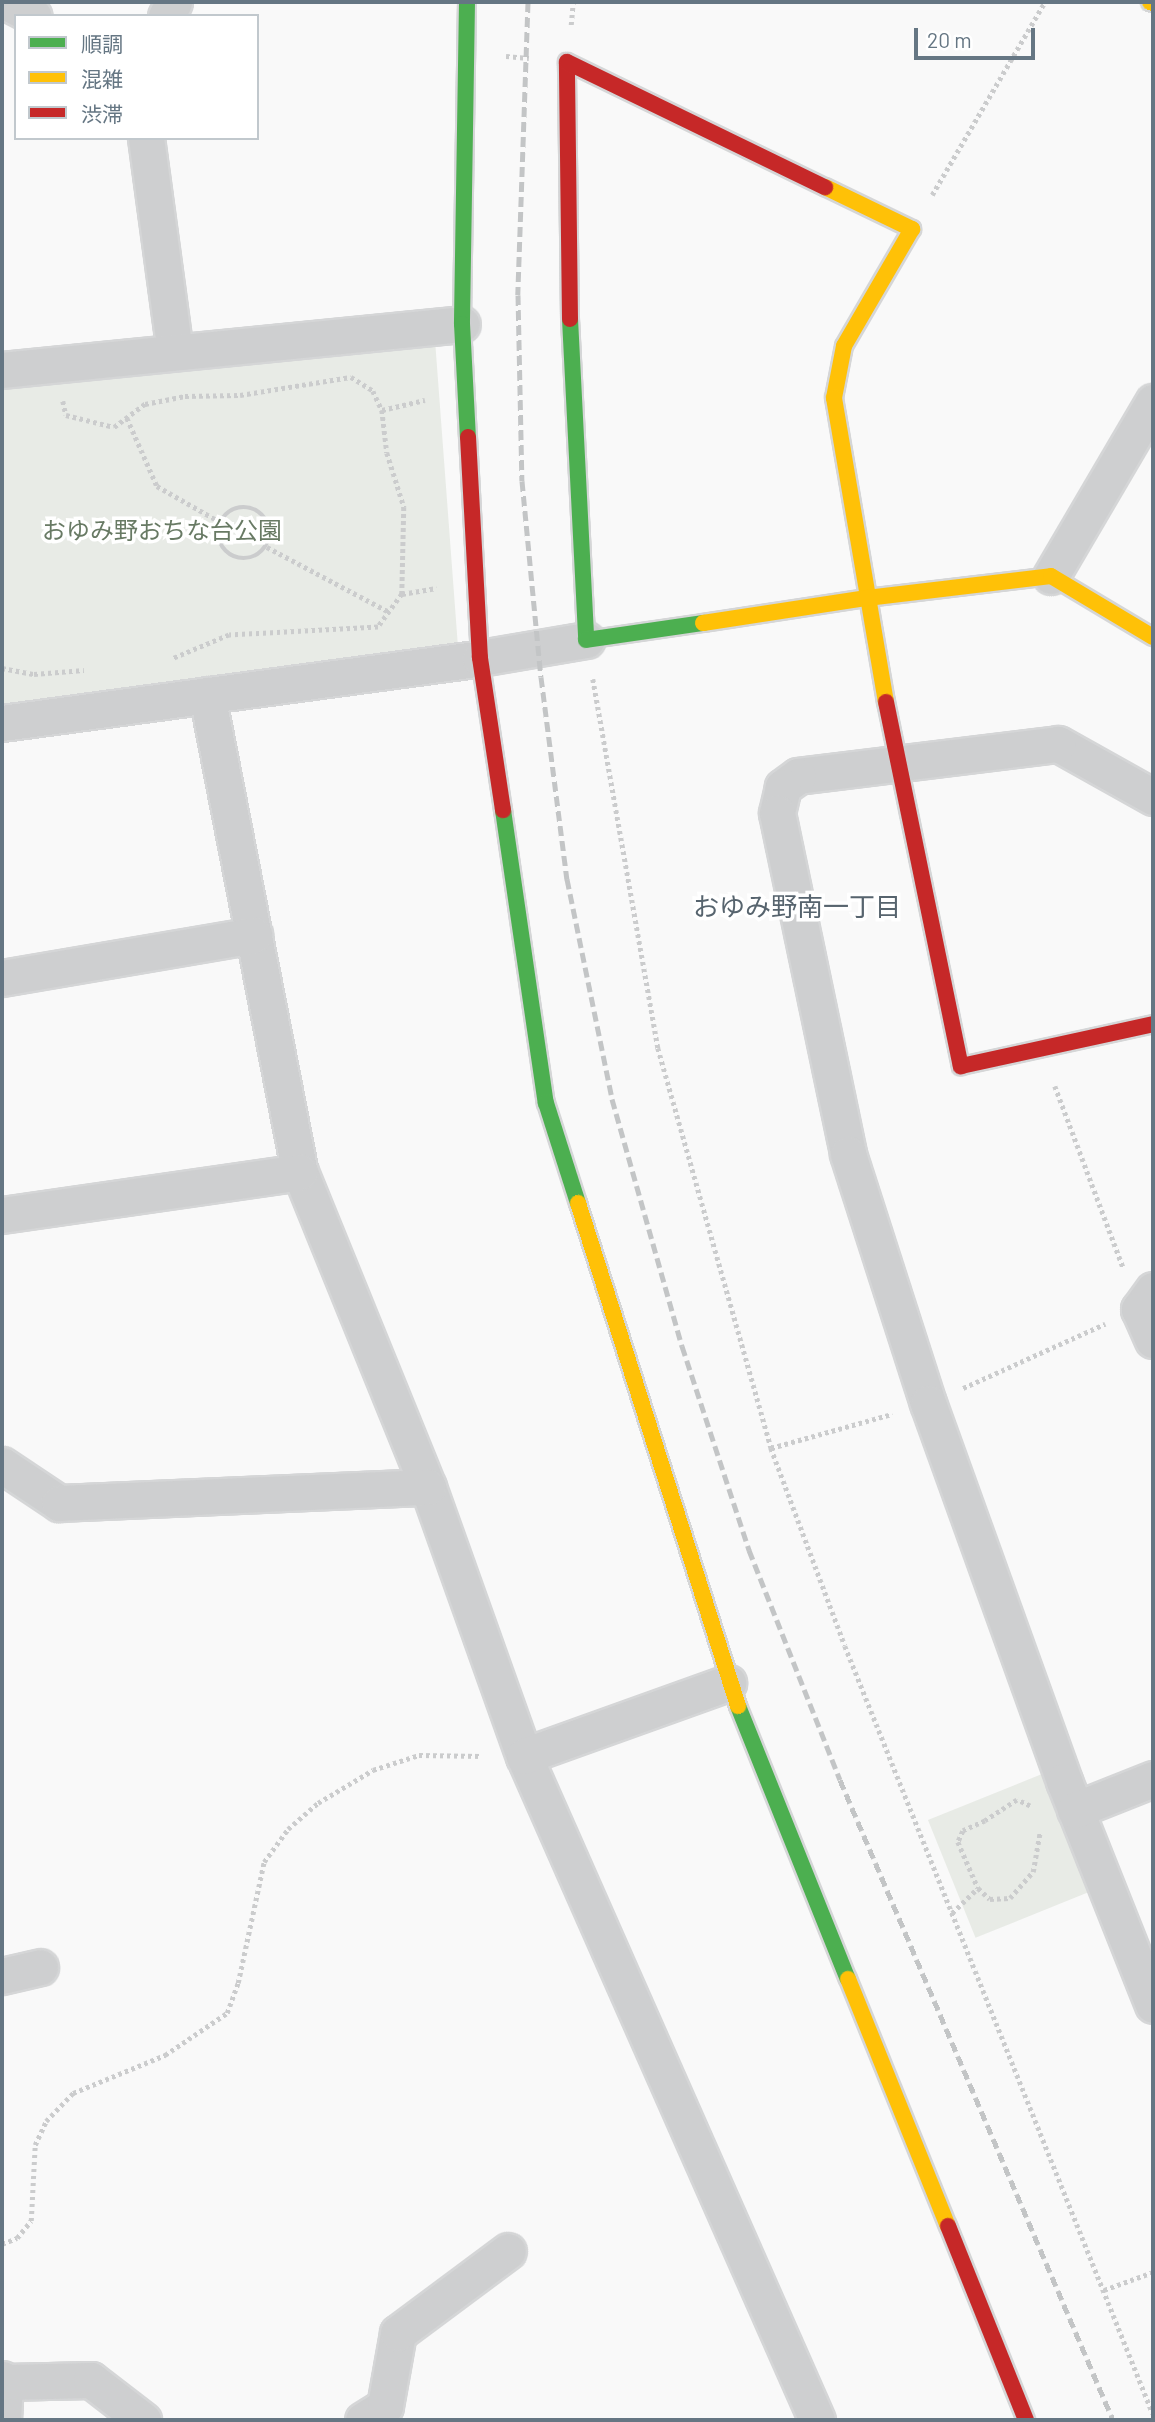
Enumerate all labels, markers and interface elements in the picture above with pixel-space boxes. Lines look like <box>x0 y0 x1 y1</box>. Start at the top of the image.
legend <box>14 14 259 140</box>
scale bar <box>917 14 1038 58</box>
text: 20 m <box>927 27 972 52</box>
text: 順調 <box>81 31 123 56</box>
text: 混雑 <box>81 66 123 91</box>
text: 渋滞 <box>81 101 123 126</box>
park label: おゆみ野おちな台公園 <box>42 516 282 544</box>
district label: おゆみ野南一丁目 <box>693 890 901 922</box>

